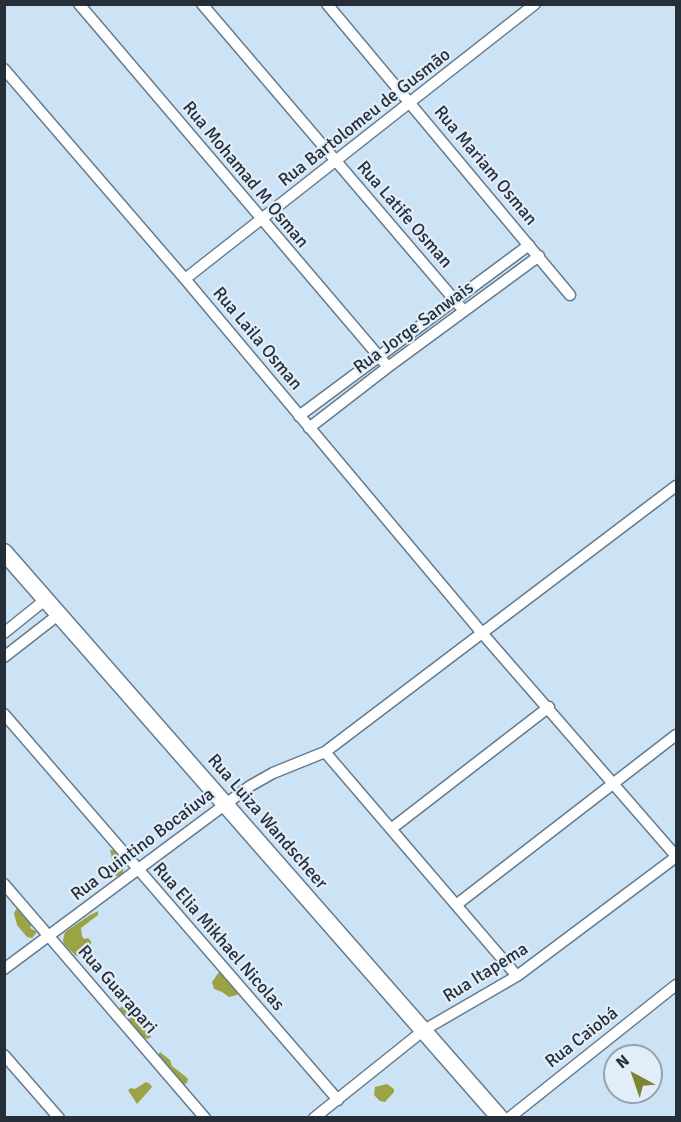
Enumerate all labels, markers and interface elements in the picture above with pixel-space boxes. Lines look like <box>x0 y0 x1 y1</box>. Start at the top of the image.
street label: Rua Bartolomeu de Gusmão <box>275 44 455 192</box>
street label: Rua Mohamad M Osman <box>177 97 313 253</box>
street label: Rua Mariam Osman <box>429 102 541 230</box>
street label: Rua Latife Osman <box>352 157 456 273</box>
street label: Rua Jorge Sanwais <box>350 277 478 379</box>
street label: Rua Laila Osman <box>208 283 306 395</box>
street label: Rua Luiza Wandscheer <box>202 750 332 894</box>
street label: Rua Quintino Bocaíuva <box>67 784 219 906</box>
street label: Rua Elia Mikhael Nicolas <box>148 858 288 1016</box>
street label: Rua Itapema <box>440 938 532 1008</box>
street label: Rua Guarapari <box>73 941 161 1039</box>
street label: Rua Caiobá <box>541 1003 623 1073</box>
north arrow <box>603 1044 663 1104</box>
text: N <box>612 1051 633 1073</box>

